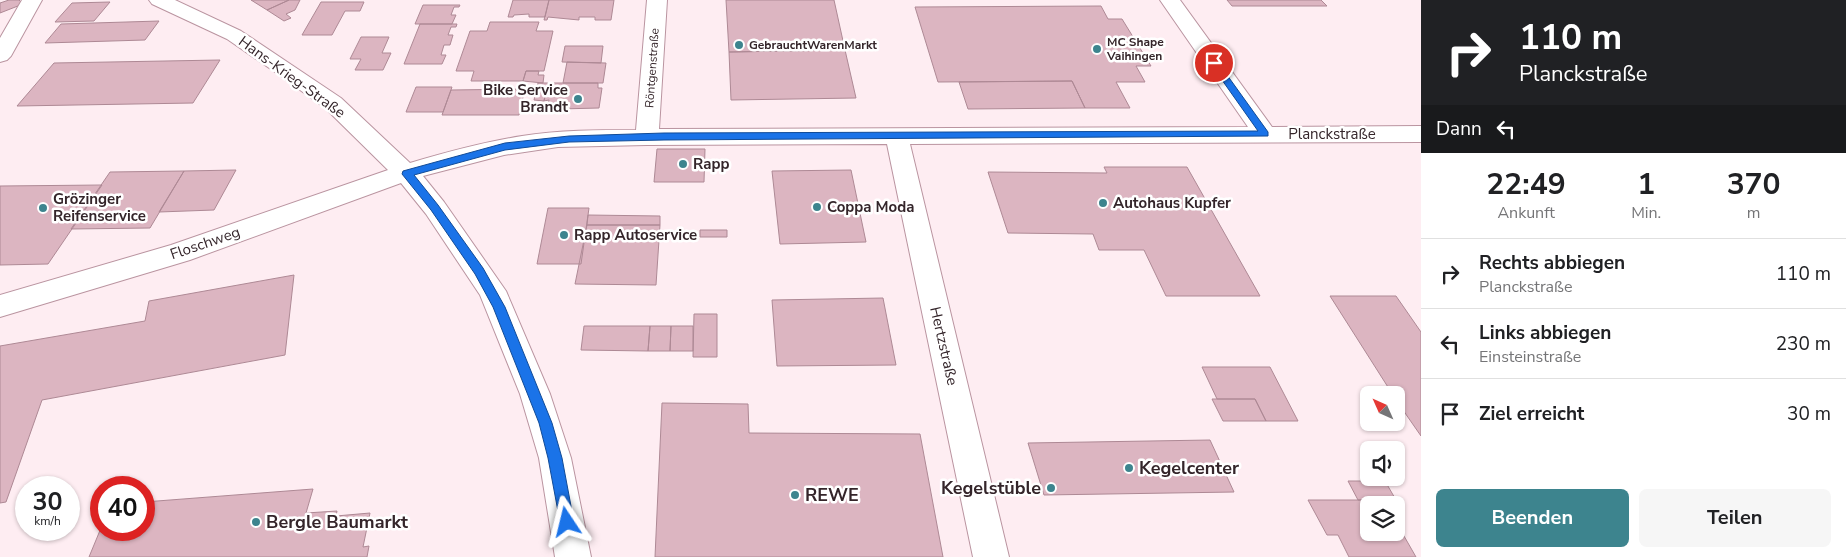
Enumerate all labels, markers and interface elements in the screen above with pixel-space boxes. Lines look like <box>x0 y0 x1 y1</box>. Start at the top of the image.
text: 110 m <box>1519 14 1622 61</box>
icon: right <box>1436 20 1501 85</box>
street label: Röntgenstraße <box>641 28 663 108</box>
street label: Hans-Krieg-Straße <box>235 31 349 123</box>
place label: MC Shape Vaihingen <box>1106 34 1164 64</box>
place label: GebrauchtWarenMarkt <box>749 37 877 53</box>
marker: GebrauchtWarenMarkt <box>733 39 745 51</box>
pin <box>1193 42 1235 84</box>
marker: MC Shape Vaihingen <box>1091 43 1103 55</box>
icon: arrive <box>1200 49 1228 77</box>
text: Planckstraße <box>1519 59 1647 89</box>
place label: Bike Service Brandt <box>483 80 568 117</box>
marker: Bike Service Brandt <box>572 93 584 105</box>
icon: left <box>1492 115 1520 143</box>
text: Dann <box>1436 116 1482 142</box>
street label: Planckstraße <box>1288 124 1376 144</box>
place label: Rapp <box>693 154 729 174</box>
marker: Rapp <box>677 158 689 170</box>
text: 22:49 <box>1486 164 1566 205</box>
text: 1 <box>1637 164 1655 205</box>
text: 370 <box>1727 164 1781 205</box>
place label: Grözinger Reifenservice <box>53 189 146 226</box>
place label: Autohaus Kupfer <box>1113 193 1231 213</box>
place label: Coppa Moda <box>827 197 914 217</box>
marker: Autohaus Kupfer <box>1097 197 1109 209</box>
marker: Coppa Moda <box>811 201 823 213</box>
marker: Grözinger Reifenservice <box>37 202 49 214</box>
text: Ankunft <box>1497 202 1555 224</box>
text: Min. <box>1631 202 1661 224</box>
text: m <box>1747 202 1760 224</box>
street label: Floschweg <box>167 222 243 264</box>
place label: Rapp Autoservice <box>574 225 697 245</box>
marker: Rapp Autoservice <box>558 229 570 241</box>
text: Rechts abbiegen <box>1479 250 1625 276</box>
icon: right <box>1436 260 1464 288</box>
text: 110 m <box>1776 261 1831 287</box>
text: Planckstraße <box>1479 276 1572 298</box>
street label: Hertzstraße <box>925 305 963 387</box>
text: Links abbiegen <box>1479 320 1611 346</box>
icon: left <box>1436 330 1464 358</box>
text: 230 m <box>1776 331 1831 357</box>
text: Einsteinstraße <box>1479 346 1581 368</box>
north arrow <box>1360 386 1405 431</box>
map controls <box>1360 386 1405 541</box>
icon: arrive <box>1436 400 1464 428</box>
text: Ziel erreicht <box>1479 401 1584 427</box>
text: 30 m <box>1787 401 1831 427</box>
button: sound <box>1360 441 1405 486</box>
place label: Kegelcenter <box>1139 456 1239 480</box>
marker: Kegelcenter <box>1123 462 1135 474</box>
speed limit sign: 40 <box>90 476 155 541</box>
place label: Kegelstüble <box>941 476 1041 500</box>
marker: Kegelstüble <box>1045 482 1057 494</box>
place label: REWE <box>805 483 859 507</box>
text: 30 <box>32 485 63 519</box>
marker: REWE <box>789 489 801 501</box>
button: Beenden <box>1436 489 1629 547</box>
button: Teilen <box>1639 489 1831 547</box>
position arrow <box>540 495 592 547</box>
button: layers <box>1360 496 1405 541</box>
place label: Bergle Baumarkt <box>266 510 408 534</box>
text: km/h <box>34 513 61 529</box>
marker: Bergle Baumarkt <box>250 516 262 528</box>

